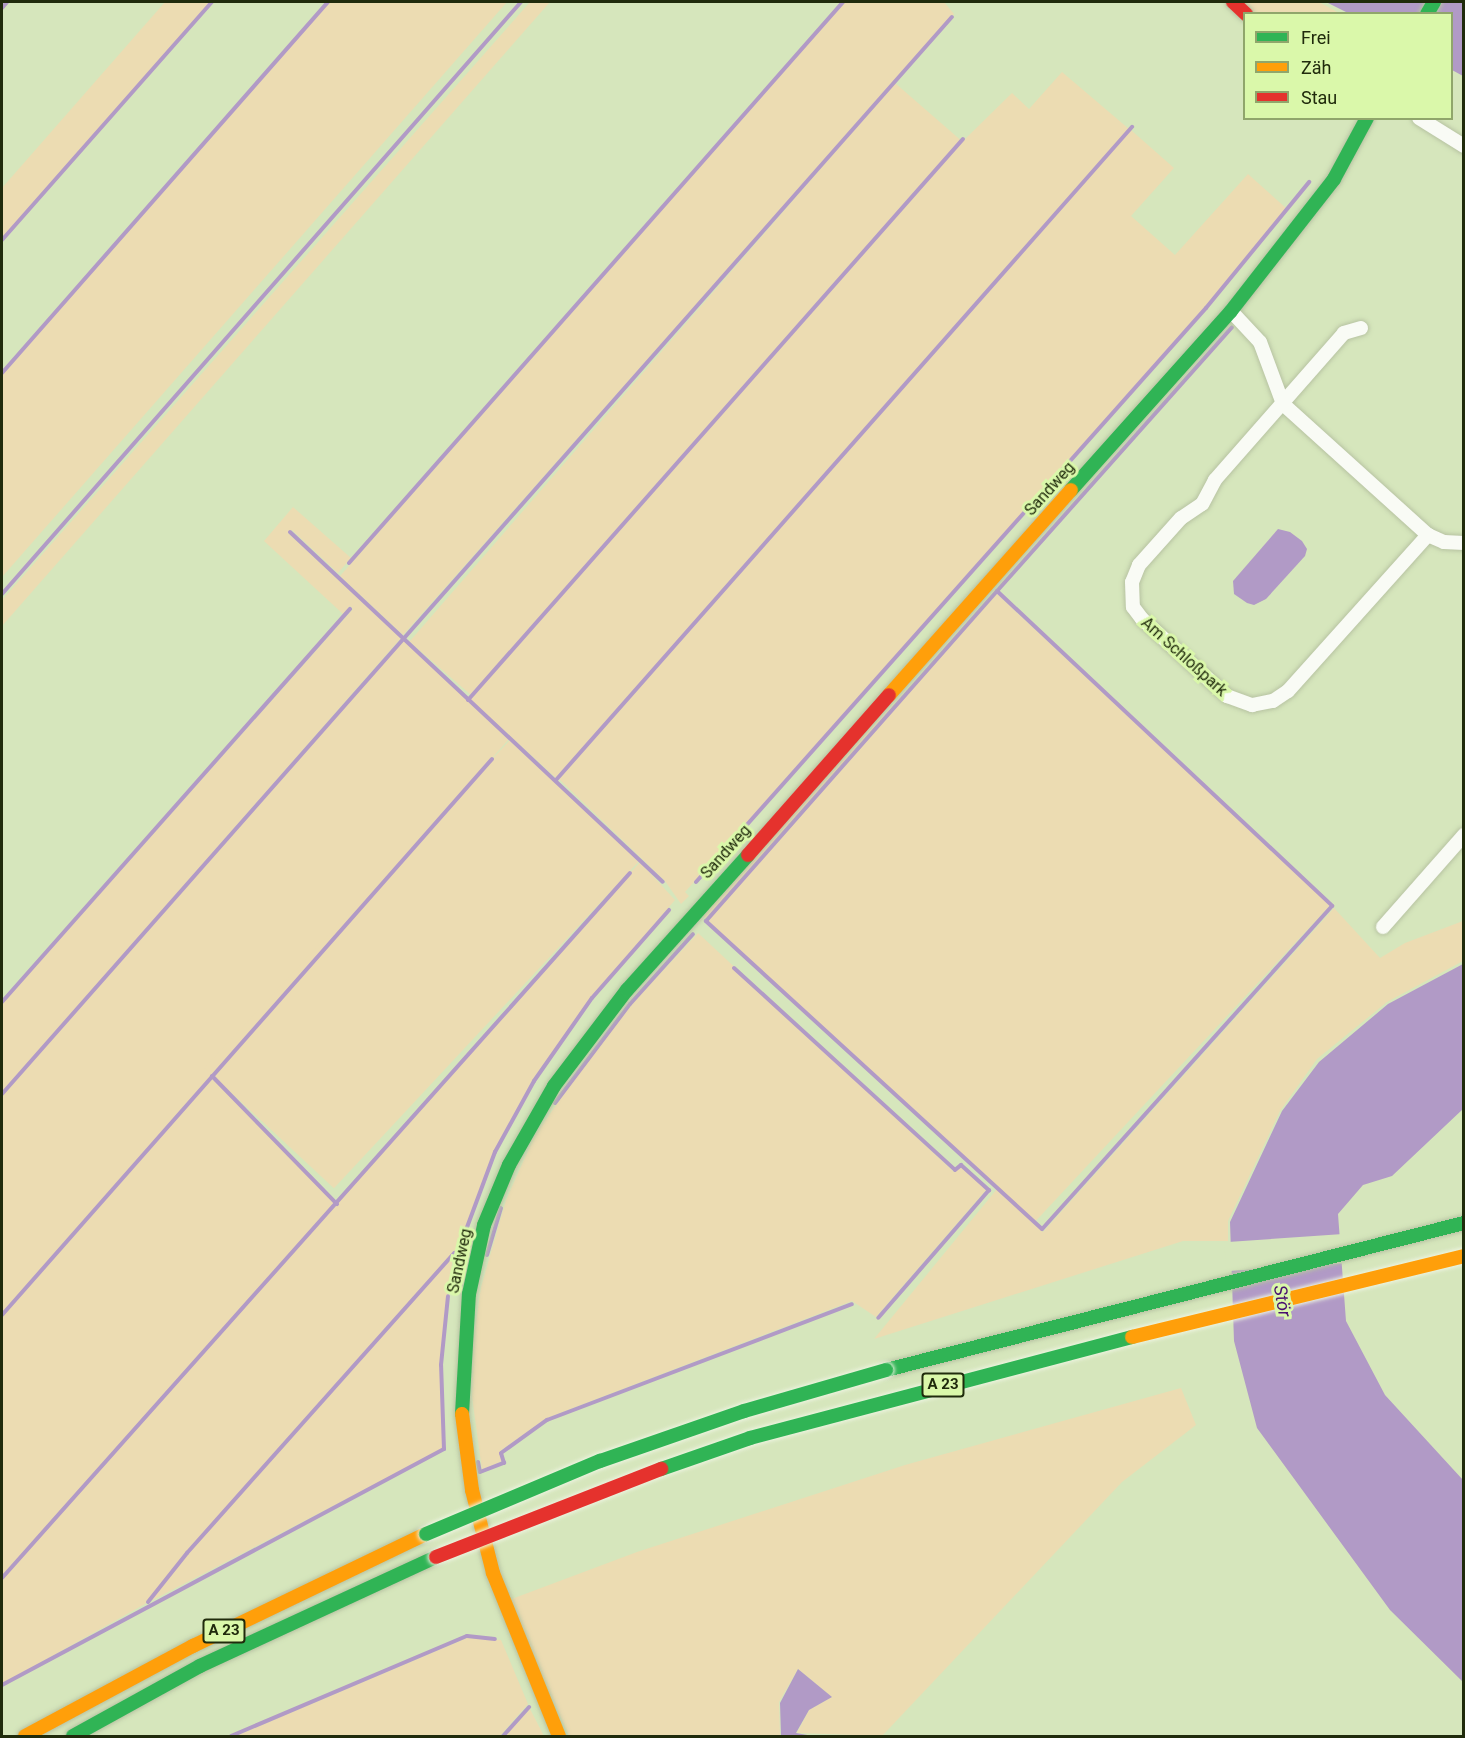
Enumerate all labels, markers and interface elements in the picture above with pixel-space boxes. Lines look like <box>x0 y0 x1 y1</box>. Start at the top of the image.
legend <box>1243 12 1453 120</box>
text: Frei <box>1301 27 1331 48</box>
text: Zäh <box>1301 57 1332 78</box>
text: Stau <box>1301 87 1337 108</box>
street label: Sandweg <box>1021 458 1079 520</box>
street label: Am Schloßpark <box>1137 613 1231 701</box>
street label: Sandweg <box>697 821 755 883</box>
street label: Sandweg <box>444 1227 476 1295</box>
water label: Stör <box>1269 1283 1295 1319</box>
road number: A 23 <box>920 1373 966 1397</box>
road number: A 23 <box>202 1619 246 1643</box>

